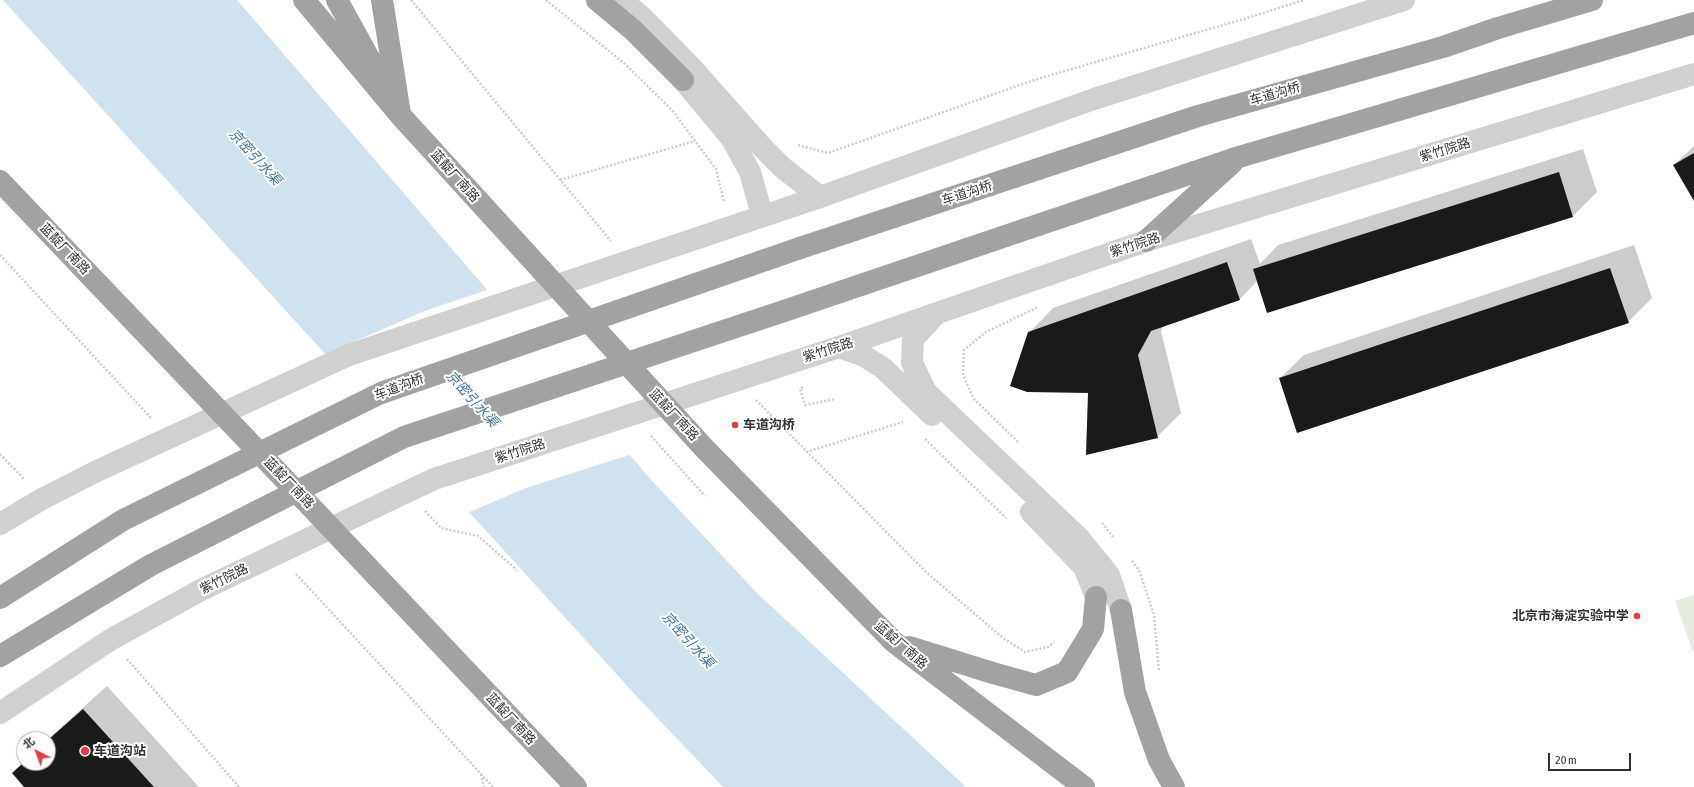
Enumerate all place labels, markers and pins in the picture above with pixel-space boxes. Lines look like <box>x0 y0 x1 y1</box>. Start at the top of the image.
place label: 车道沟桥 <box>743 417 795 433</box>
marker: 车道沟桥 <box>730 420 740 430</box>
place label: 北京市海淀实验中学 <box>1512 608 1629 624</box>
marker: 北京市海淀实验中学 <box>1632 611 1642 621</box>
place label: 车道沟站 <box>94 743 146 759</box>
marker: 车道沟站 <box>79 745 91 757</box>

